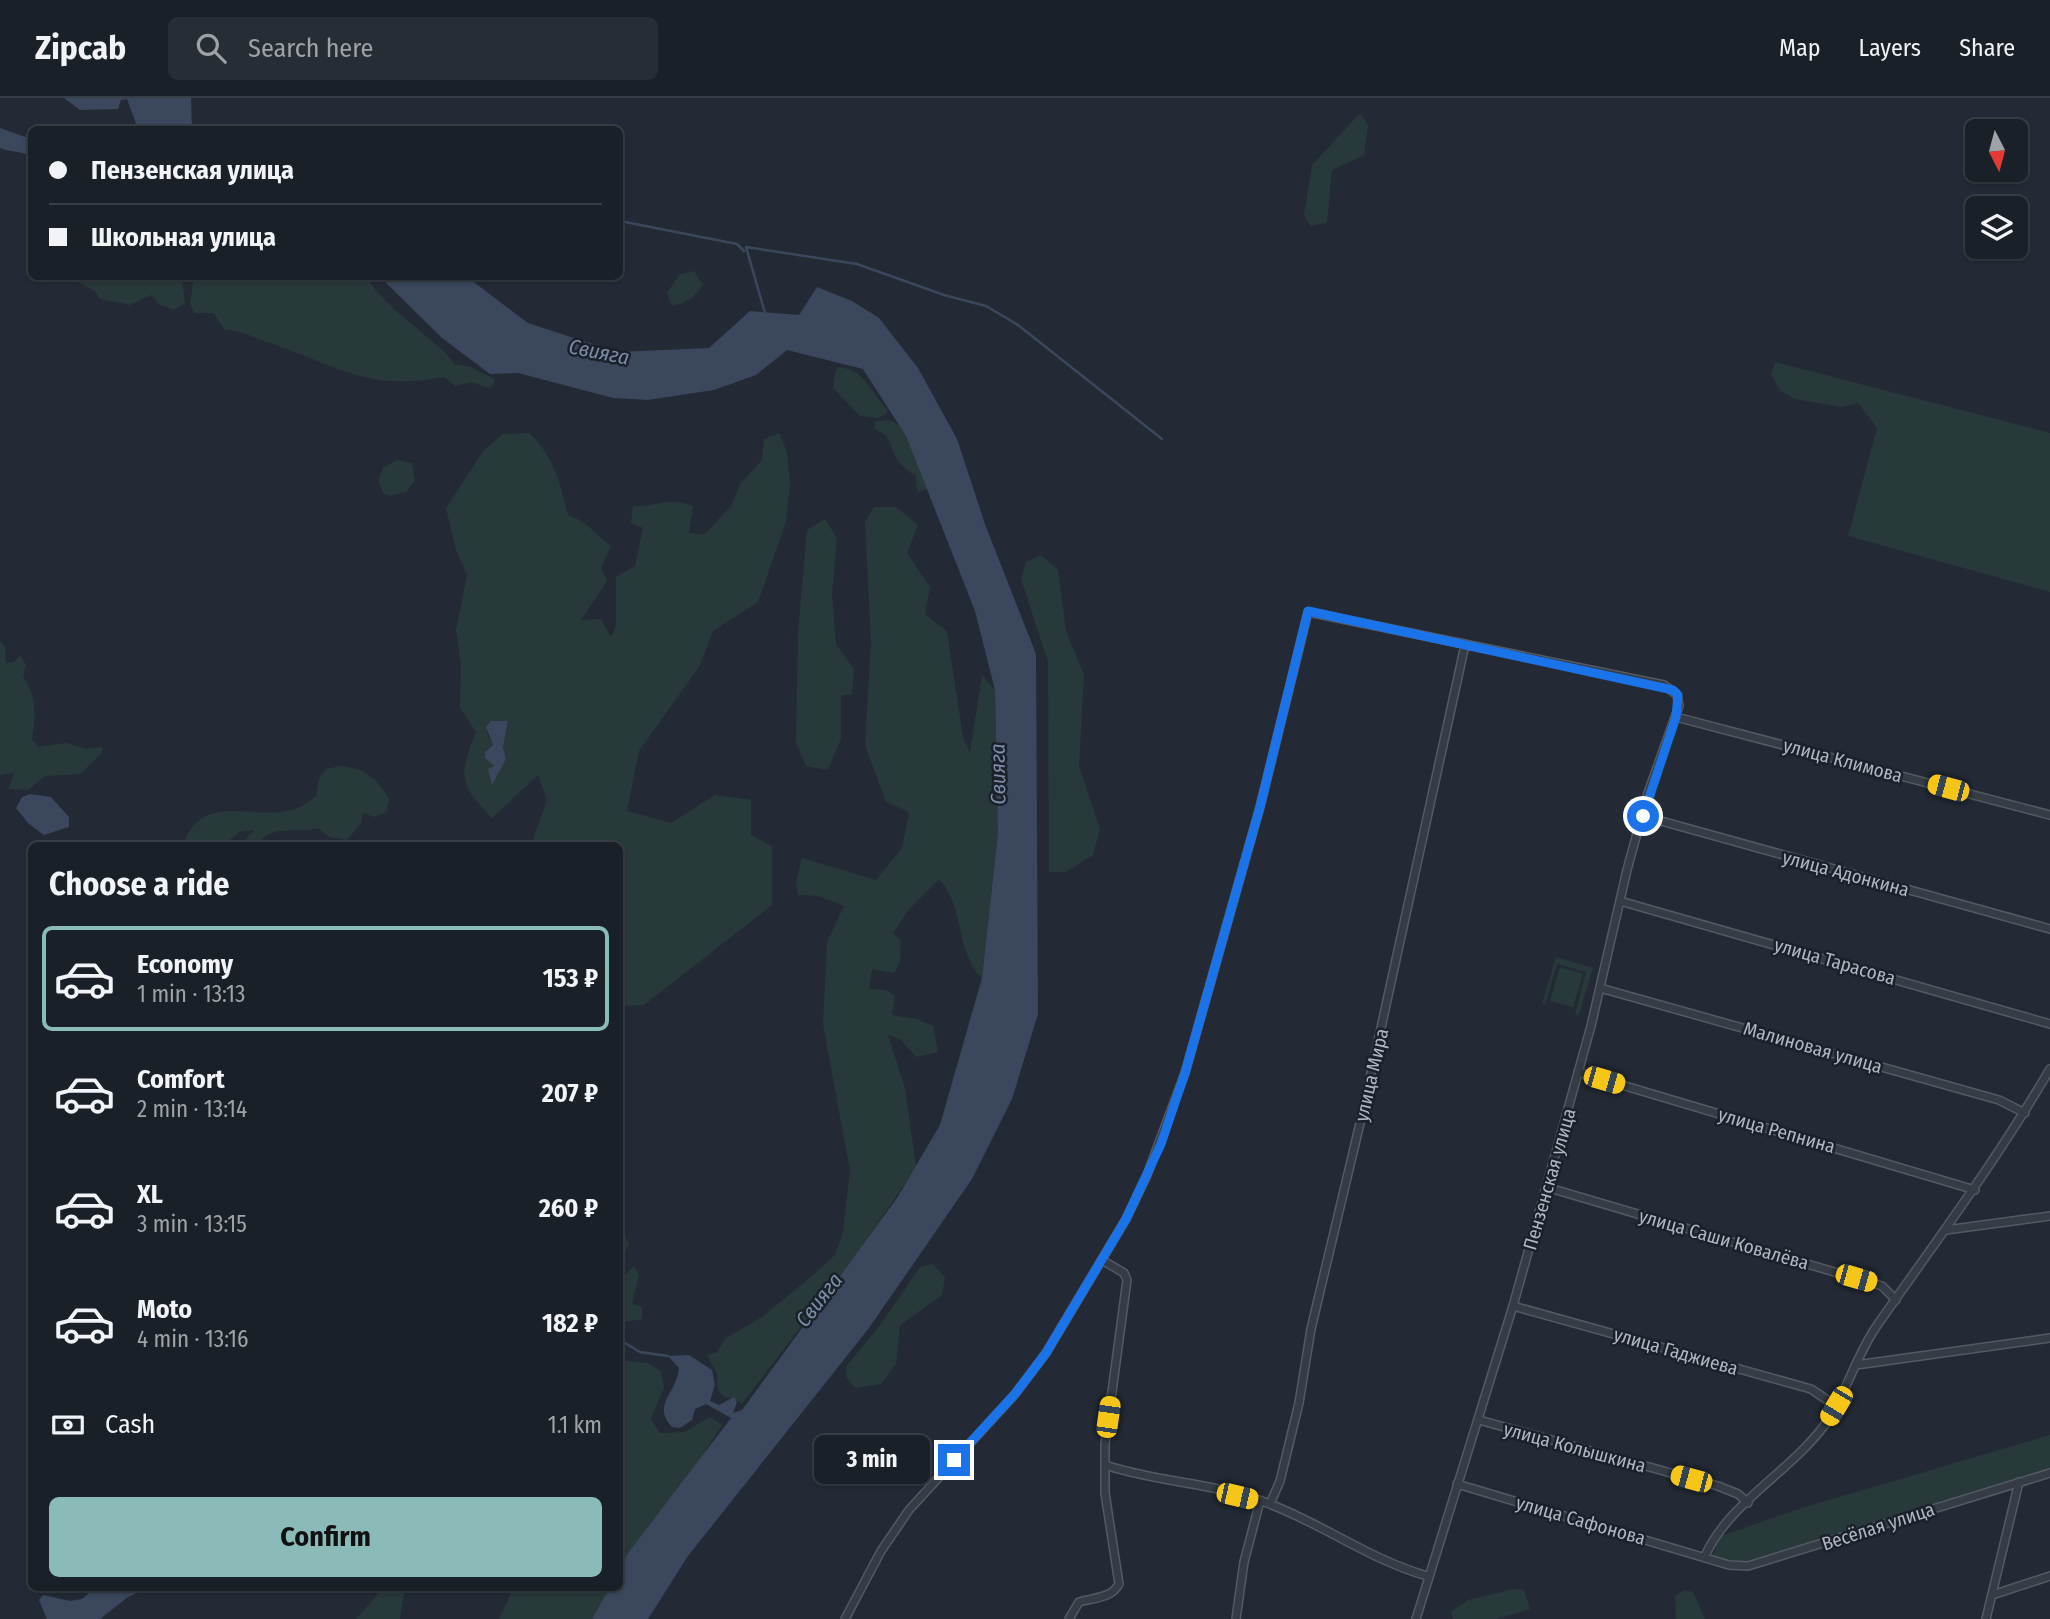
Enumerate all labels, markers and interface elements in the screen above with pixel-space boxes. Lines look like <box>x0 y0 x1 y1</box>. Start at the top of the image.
search box <box>168 17 658 80</box>
text: Zipcab <box>35 28 126 68</box>
icon: search <box>192 29 230 67</box>
text: Search here <box>248 33 373 64</box>
text: Map <box>1779 34 1821 62</box>
text: Layers <box>1859 34 1921 62</box>
text: Share <box>1959 34 2015 62</box>
north arrow <box>1965 119 2028 182</box>
map controls <box>1965 119 2028 259</box>
text: Пензенская улица <box>91 155 294 186</box>
button: layers <box>1965 196 2028 259</box>
text: Школьная улица <box>91 222 276 253</box>
water label: Свияга <box>566 333 632 371</box>
street label: улица Климова <box>1781 734 1905 787</box>
water label: Свияга <box>984 743 1012 805</box>
car <box>1925 772 1972 804</box>
route start <box>1627 800 1659 832</box>
street label: улица Адонкина <box>1780 846 1912 901</box>
text: Choose a ride <box>49 865 230 903</box>
street label: улица Тарасова <box>1772 933 1898 990</box>
icon: car <box>53 947 116 1010</box>
text: Economy <box>137 949 233 980</box>
text: 153 ₽ <box>543 963 598 994</box>
text: 1 min · 13:13 <box>137 980 245 1008</box>
street label: Малиновая улица <box>1741 1017 1885 1078</box>
street label: улица Мира <box>1350 1026 1393 1124</box>
icon: car <box>53 1062 116 1125</box>
text: Comfort <box>137 1064 225 1095</box>
car <box>1581 1064 1628 1096</box>
text: 207 ₽ <box>542 1078 598 1109</box>
text: 2 min · 13:14 <box>137 1095 247 1123</box>
street label: улица Репнина <box>1716 1103 1838 1158</box>
street label: Пензенская улица <box>1518 1106 1581 1253</box>
icon: car <box>53 1177 116 1240</box>
text: XL <box>137 1179 163 1210</box>
text: 260 ₽ <box>539 1193 598 1224</box>
street label: улица Саши Ковалёва <box>1636 1204 1811 1275</box>
text: 3 min · 13:15 <box>137 1210 247 1238</box>
car <box>1833 1262 1880 1294</box>
water label: Свияга <box>790 1268 848 1332</box>
icon: car <box>53 1292 116 1355</box>
text: Moto <box>137 1294 192 1325</box>
text: 182 ₽ <box>542 1308 598 1339</box>
street label: улица Гаджиева <box>1611 1323 1741 1380</box>
text: 4 min · 13:16 <box>137 1325 248 1353</box>
car <box>1817 1383 1856 1429</box>
car <box>1095 1395 1122 1439</box>
icon: cash <box>49 1406 87 1444</box>
text: Cash <box>105 1409 155 1440</box>
text: 1.1 km <box>548 1411 602 1439</box>
street label: улица Колышкина <box>1501 1417 1649 1478</box>
callout: 3 min <box>814 1436 930 1484</box>
route end <box>938 1444 970 1476</box>
text: 3 min <box>846 1445 898 1473</box>
car <box>1668 1463 1715 1495</box>
car <box>1215 1481 1260 1511</box>
street label: улица Сафонова <box>1513 1491 1648 1550</box>
button: Confirm <box>49 1497 602 1577</box>
street label: Весёлая улица <box>1819 1497 1937 1556</box>

